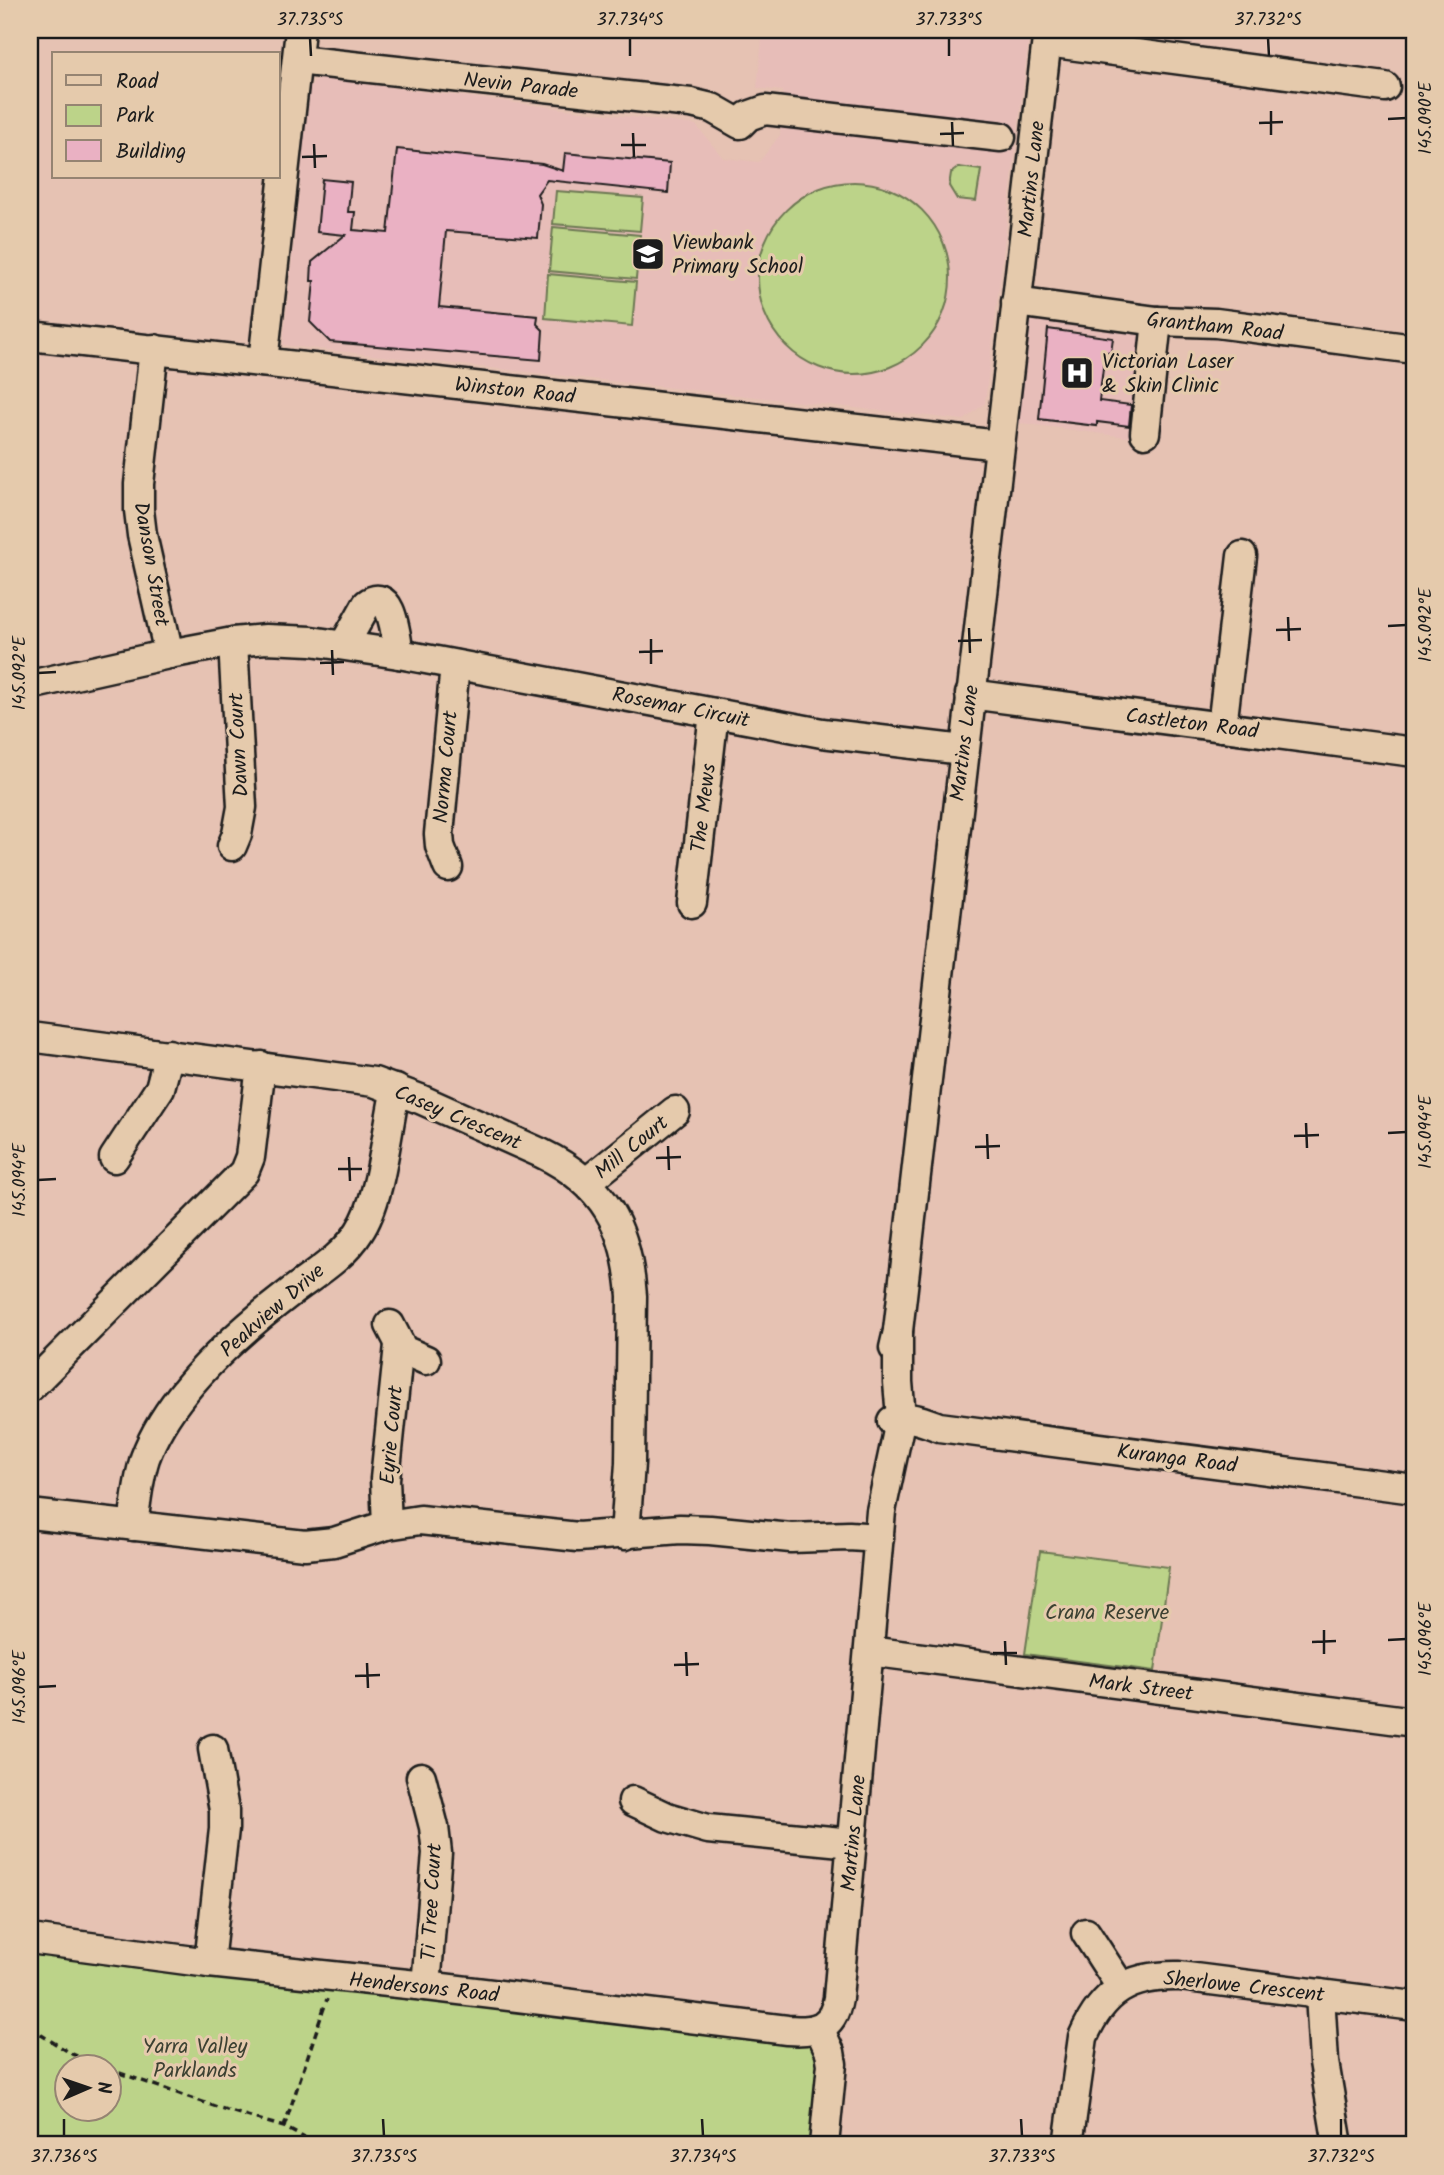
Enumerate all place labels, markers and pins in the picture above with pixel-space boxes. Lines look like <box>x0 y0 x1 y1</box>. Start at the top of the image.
place label: Viewbank Primary School <box>672 227 803 284</box>
school or university icon: Viewbank Primary School <box>629 235 667 273</box>
place label: Victorian Laser & Skin Clinic <box>1102 346 1234 403</box>
hospital icon: Victorian Laser & Skin Clinic <box>1058 354 1096 392</box>

